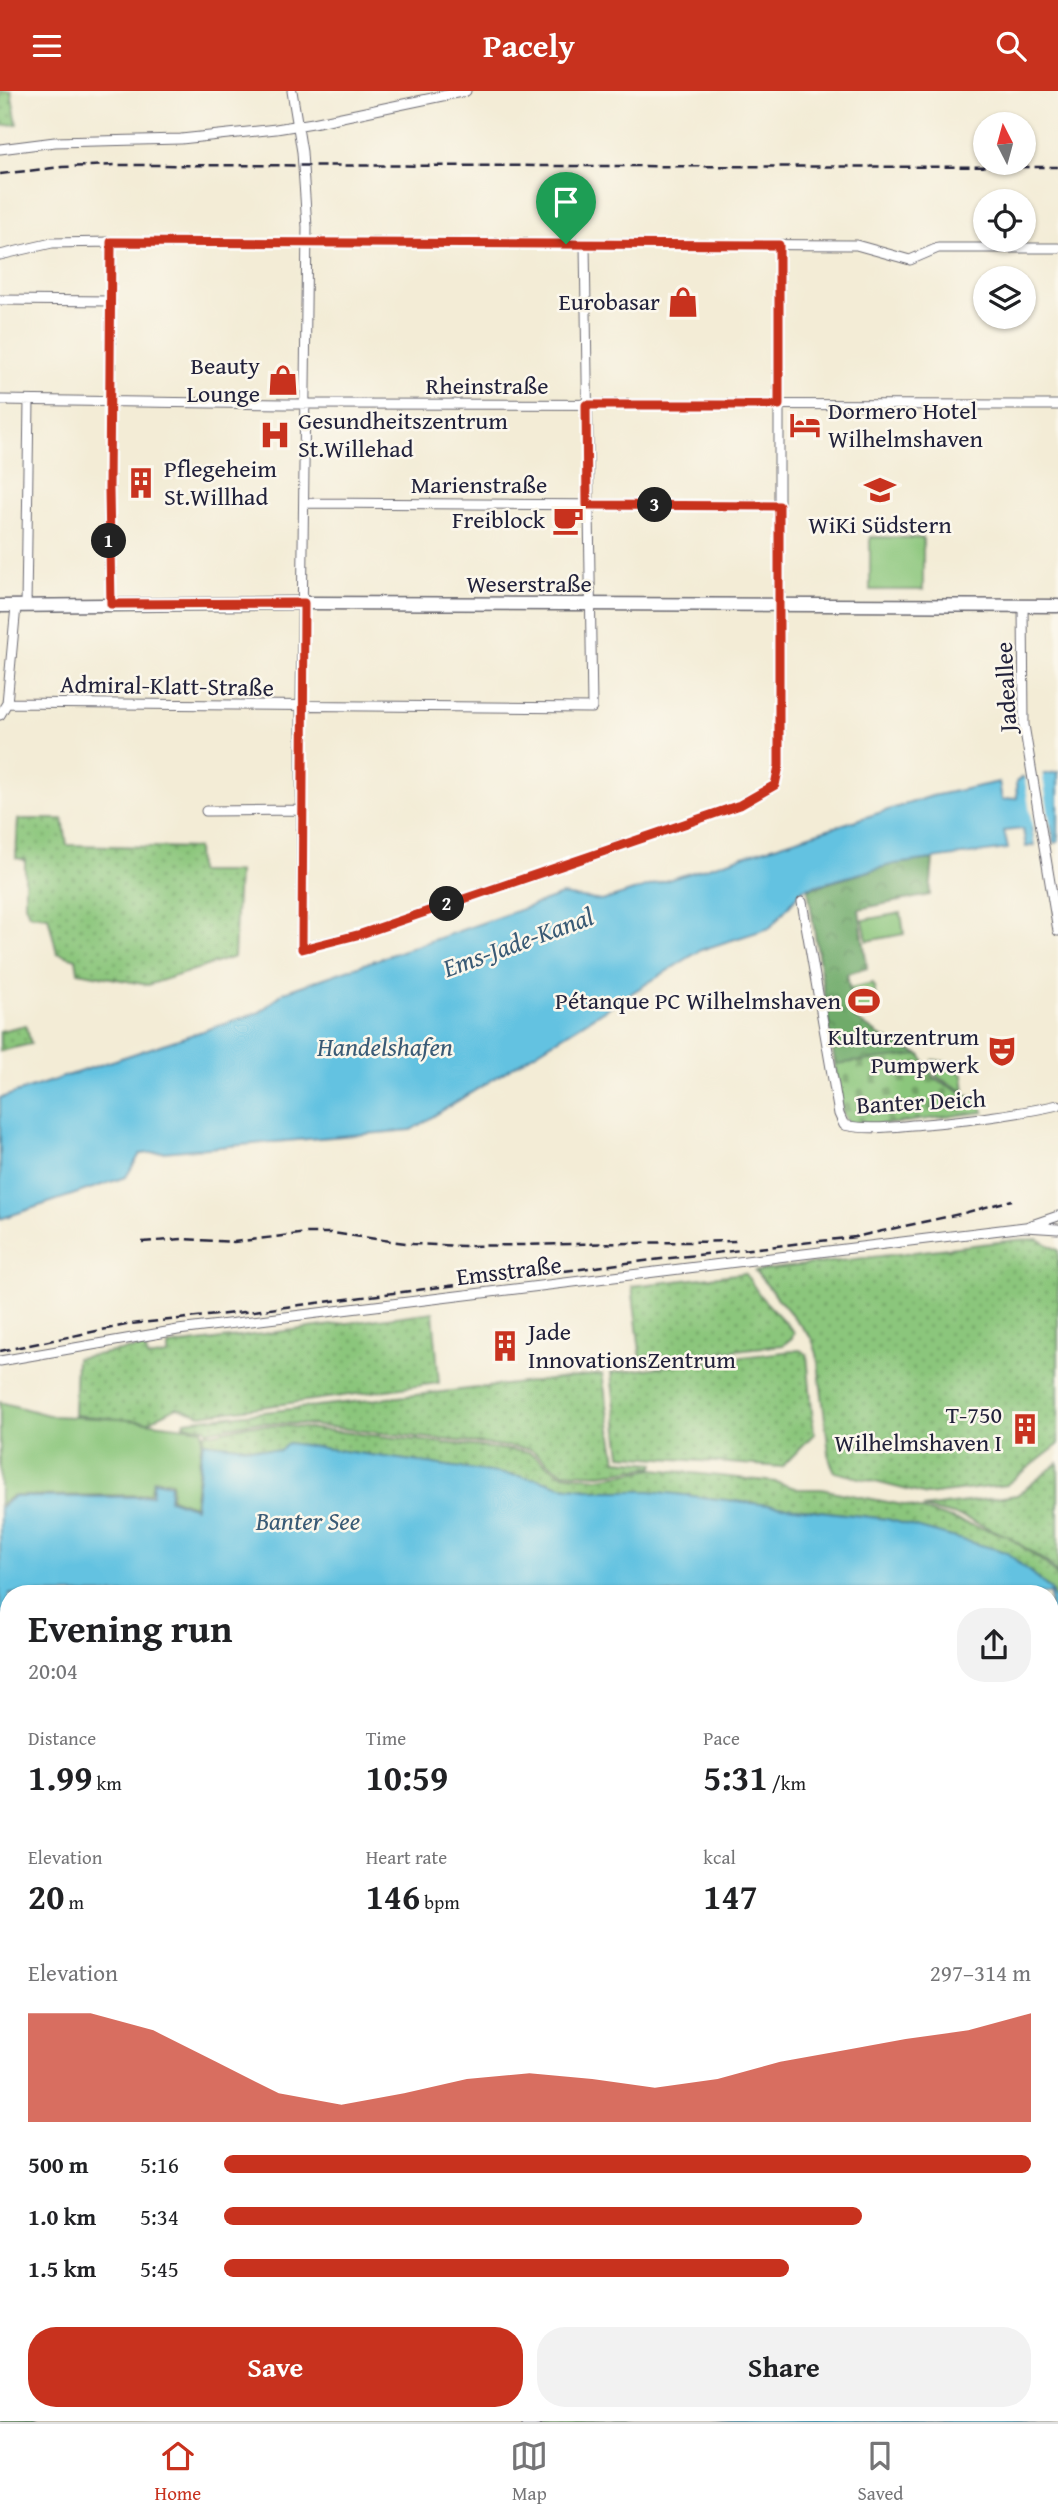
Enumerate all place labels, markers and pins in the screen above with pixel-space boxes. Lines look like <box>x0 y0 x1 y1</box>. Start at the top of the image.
pin <box>536 172 596 244</box>
place label: Eurobasar <box>559 284 660 319</box>
shop icon: Eurobasar <box>666 285 700 319</box>
place label: Beauty Lounge <box>186 348 260 411</box>
shop icon: Beauty Lounge <box>266 363 300 397</box>
place label: Dormero Hotel Wilhelmshaven <box>828 393 984 456</box>
place label: Gesundheitszentrum St.Willehad <box>298 403 508 466</box>
hotel icon: Dormero Hotel Wilhelmshaven <box>788 408 822 442</box>
hospital icon: Gesundheitszentrum St.Willehad <box>258 418 292 452</box>
place label: Pflegeheim St.Willhad <box>164 451 277 514</box>
building icon: Pflegeheim St.Willhad <box>124 466 158 500</box>
school or university icon: WiKi Südstern <box>863 473 897 507</box>
pin: 3 <box>638 487 672 523</box>
place label: Freiblock <box>452 502 546 537</box>
cafe icon: Freiblock <box>551 503 585 537</box>
place label: WiKi Südstern <box>808 507 952 542</box>
pin: 1 <box>92 524 126 559</box>
pin: 2 <box>430 887 464 921</box>
place label: Pétanque PC Wilhelmshaven <box>555 983 842 1018</box>
sports icon: Pétanque PC Wilhelmshaven <box>847 984 881 1018</box>
place label: Kulturzentrum Pumpwerk <box>828 1019 980 1082</box>
theatre icon: Kulturzentrum Pumpwerk <box>985 1034 1019 1068</box>
place label: Jade InnovationsZentrum <box>525 1314 736 1377</box>
building icon: Jade InnovationsZentrum <box>488 1329 522 1363</box>
place label: T-750 Wilhelmshaven I <box>834 1397 1002 1460</box>
building icon: T-750 Wilhelmshaven I <box>1008 1412 1042 1446</box>

